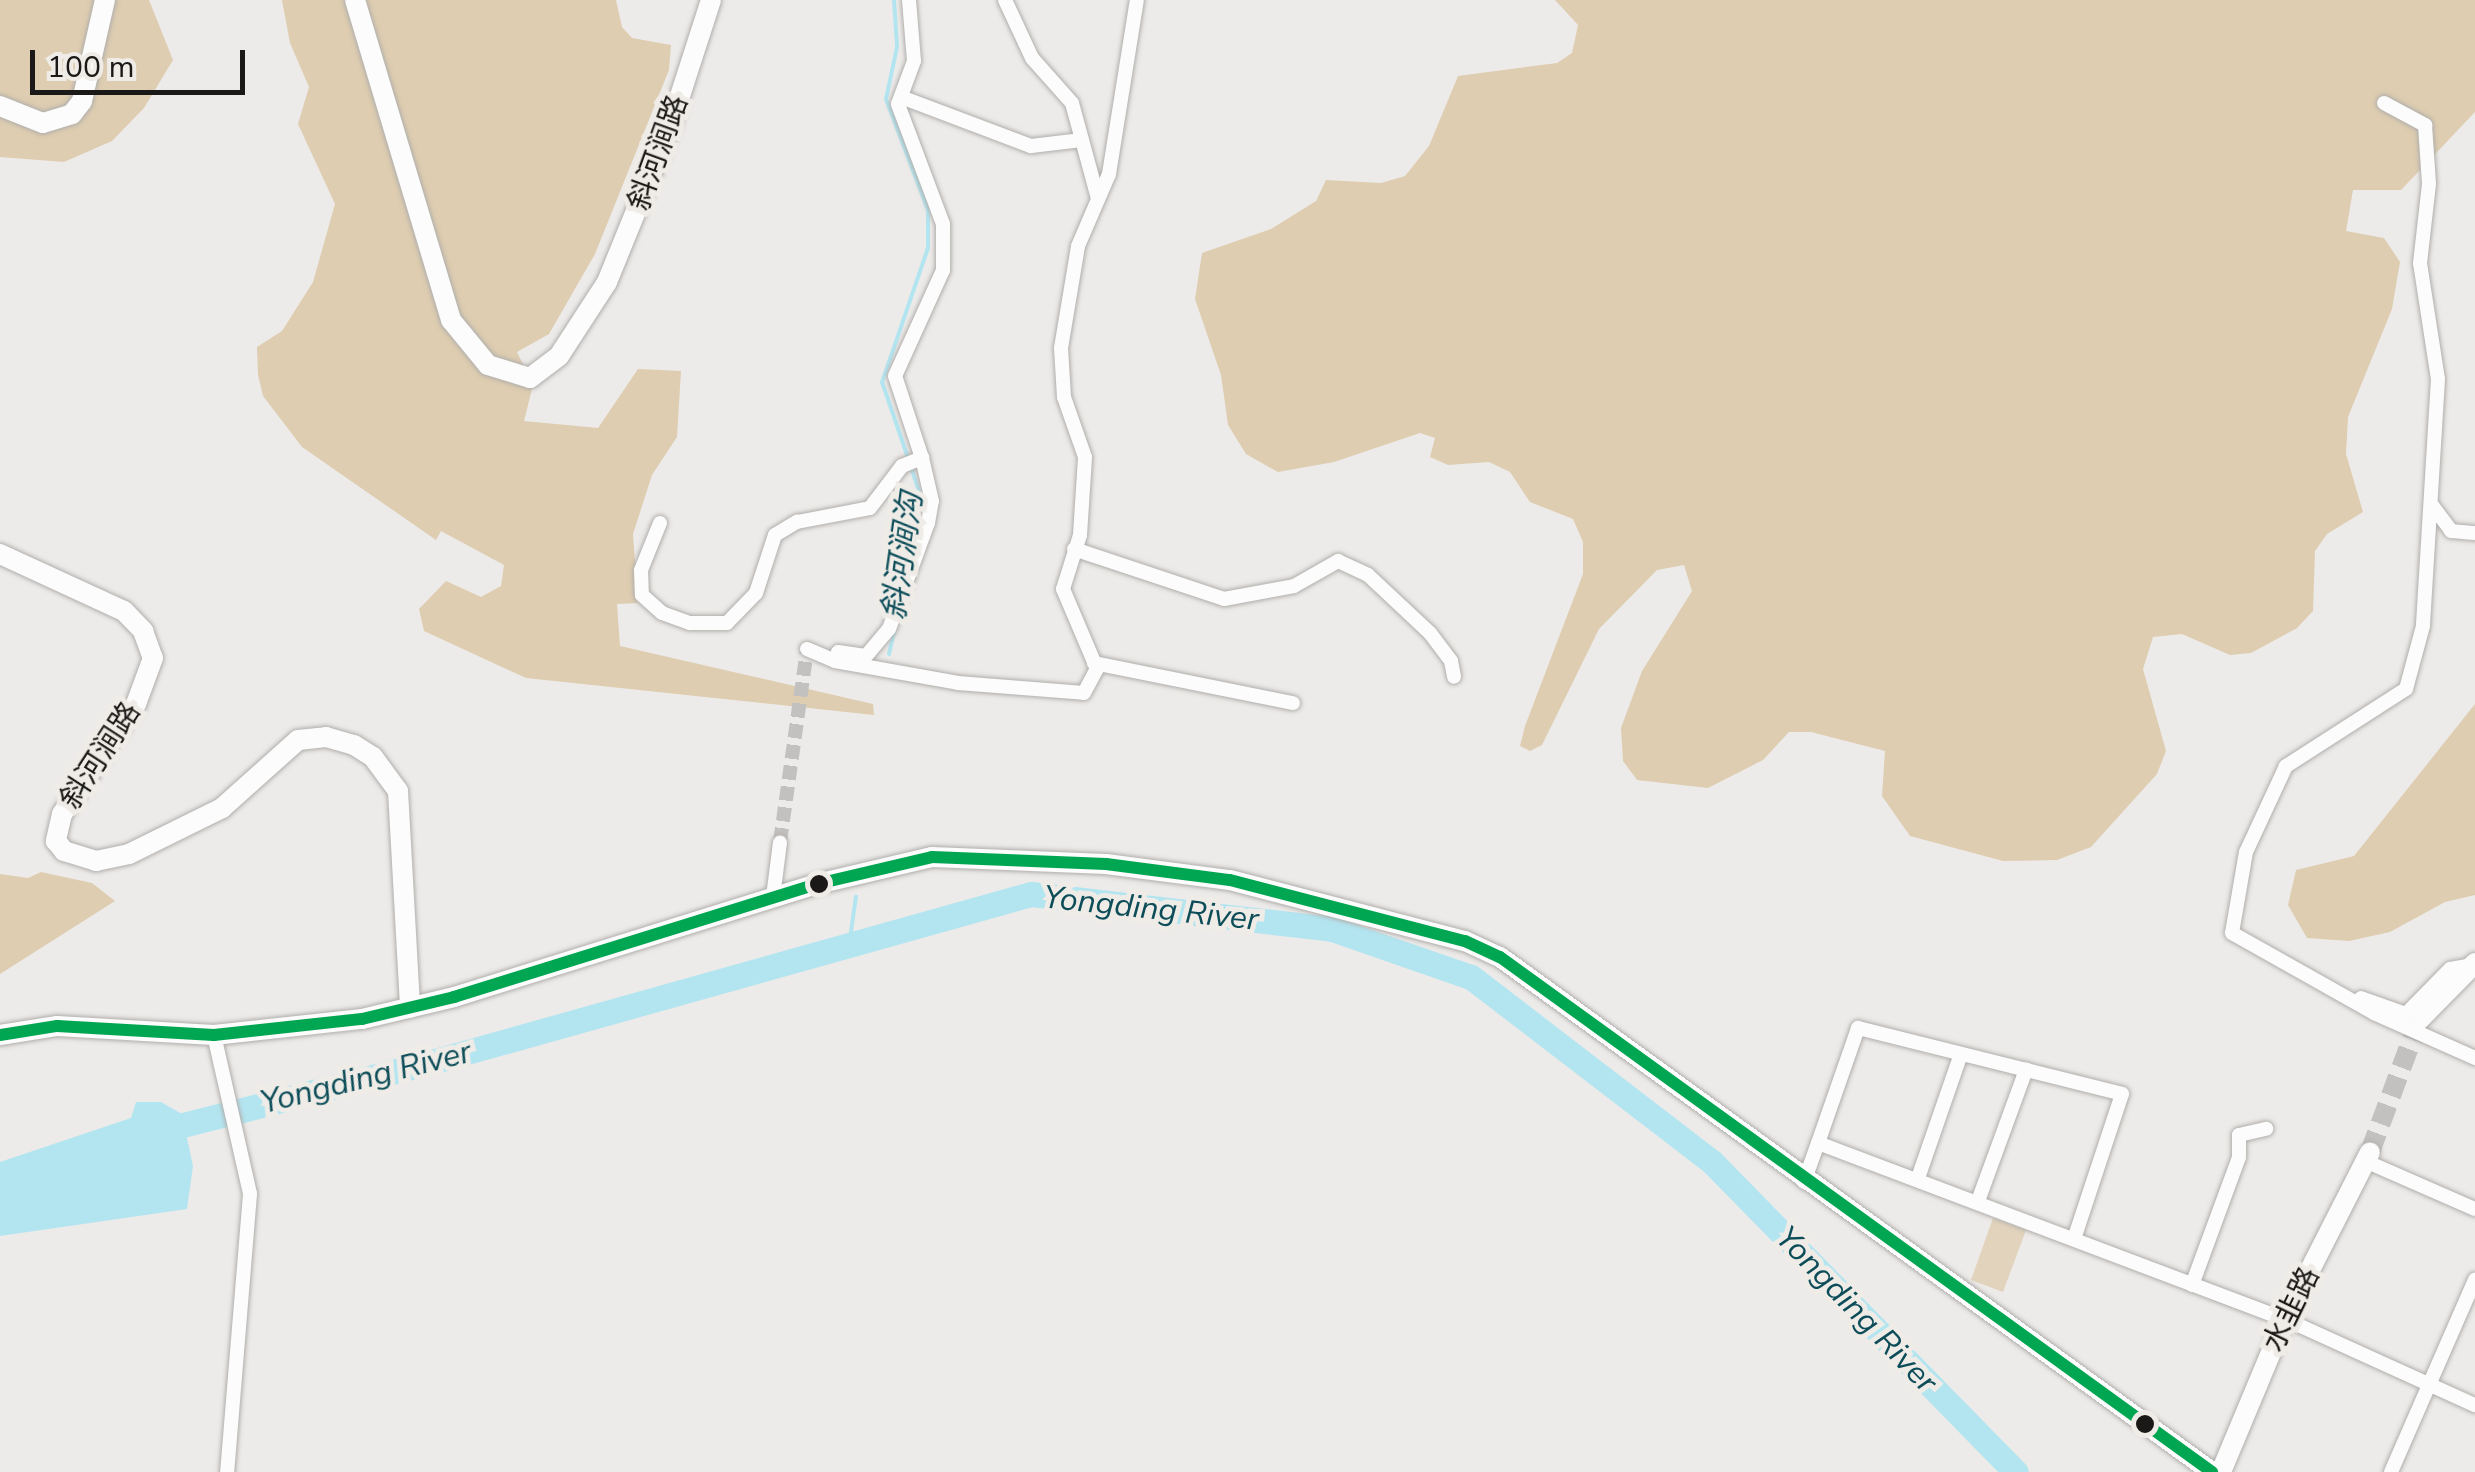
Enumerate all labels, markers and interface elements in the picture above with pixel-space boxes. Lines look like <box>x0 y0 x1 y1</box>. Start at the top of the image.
scale bar <box>35 30 250 92</box>
text: 100 m <box>47 47 134 88</box>
street label: 斜河涧路 <box>622 90 696 216</box>
water label: 斜河涧沟 <box>875 490 931 622</box>
street label: 斜河涧路 <box>53 696 149 816</box>
unlabelled marker <box>809 874 829 894</box>
water label: Yongding River <box>1042 879 1260 939</box>
water label: Yongding River <box>257 1033 475 1123</box>
water label: Yongding River <box>1767 1219 1945 1401</box>
street label: 水韭路 <box>2256 1262 2328 1358</box>
unlabelled marker <box>2135 1414 2155 1434</box>

